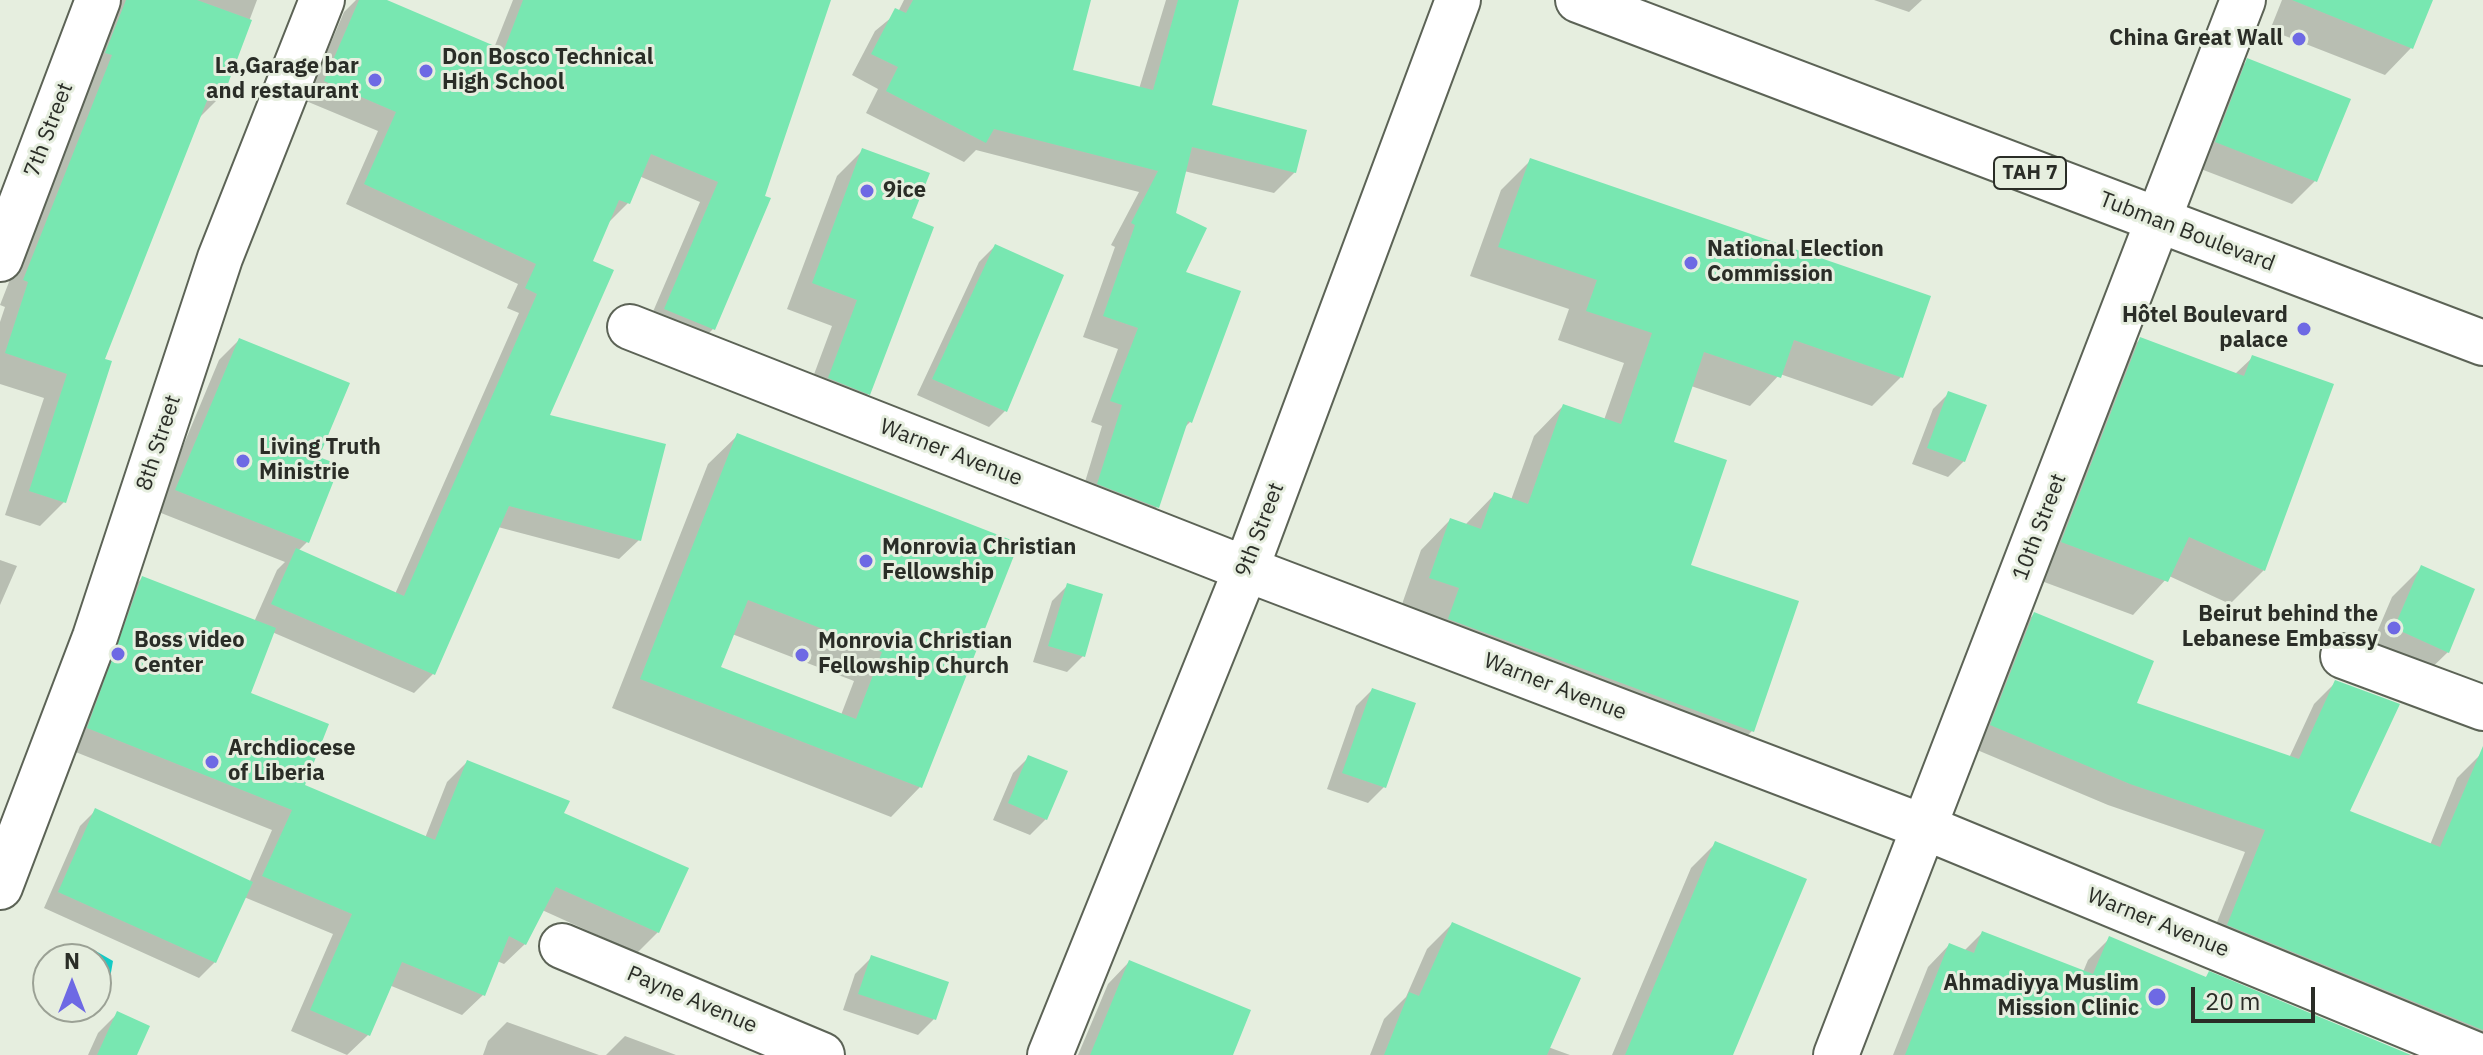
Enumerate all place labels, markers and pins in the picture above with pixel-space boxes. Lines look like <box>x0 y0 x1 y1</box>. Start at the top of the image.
place label: China Great Wall <box>2109 26 2283 52</box>
marker: China Great Wall <box>2290 30 2308 48</box>
place label: Don Bosco Technical High School <box>442 45 653 96</box>
place label: La,Garage bar and restaurant <box>206 54 359 106</box>
marker: Don Bosco Technical High School <box>417 62 435 80</box>
marker: La,Garage bar and restaurant <box>366 71 384 89</box>
place label: 9ice <box>883 178 926 204</box>
marker: 9ice <box>858 182 876 200</box>
place label: National Election Commission <box>1707 237 1884 288</box>
marker: National Election Commission <box>1682 254 1700 272</box>
place label: Hôtel Boulevard palace <box>2122 303 2288 354</box>
marker: Hôtel Boulevard palace <box>2295 320 2313 338</box>
place label: Living Truth Ministrie <box>259 435 381 486</box>
marker: Living Truth Ministrie <box>234 452 252 470</box>
place label: Monrovia Christian Fellowship <box>882 535 1076 586</box>
marker: Monrovia Christian Fellowship <box>857 552 875 570</box>
place label: Beirut behind the Lebanese Embassy <box>2182 602 2378 654</box>
marker: Beirut behind the Lebanese Embassy <box>2385 619 2403 637</box>
place label: Boss video Center <box>134 628 245 680</box>
place label: Monrovia Christian Fellowship Church <box>818 629 1012 680</box>
marker: Boss video Center <box>109 645 127 663</box>
marker: Monrovia Christian Fellowship Church <box>793 646 811 664</box>
place label: Archdiocese of Liberia <box>228 736 355 788</box>
marker: Archdiocese of Liberia <box>203 753 221 771</box>
place label: Ahmadiyya Muslim Mission Clinic <box>1943 971 2139 1022</box>
marker: Ahmadiyya Muslim Mission Clinic <box>2146 986 2168 1008</box>

